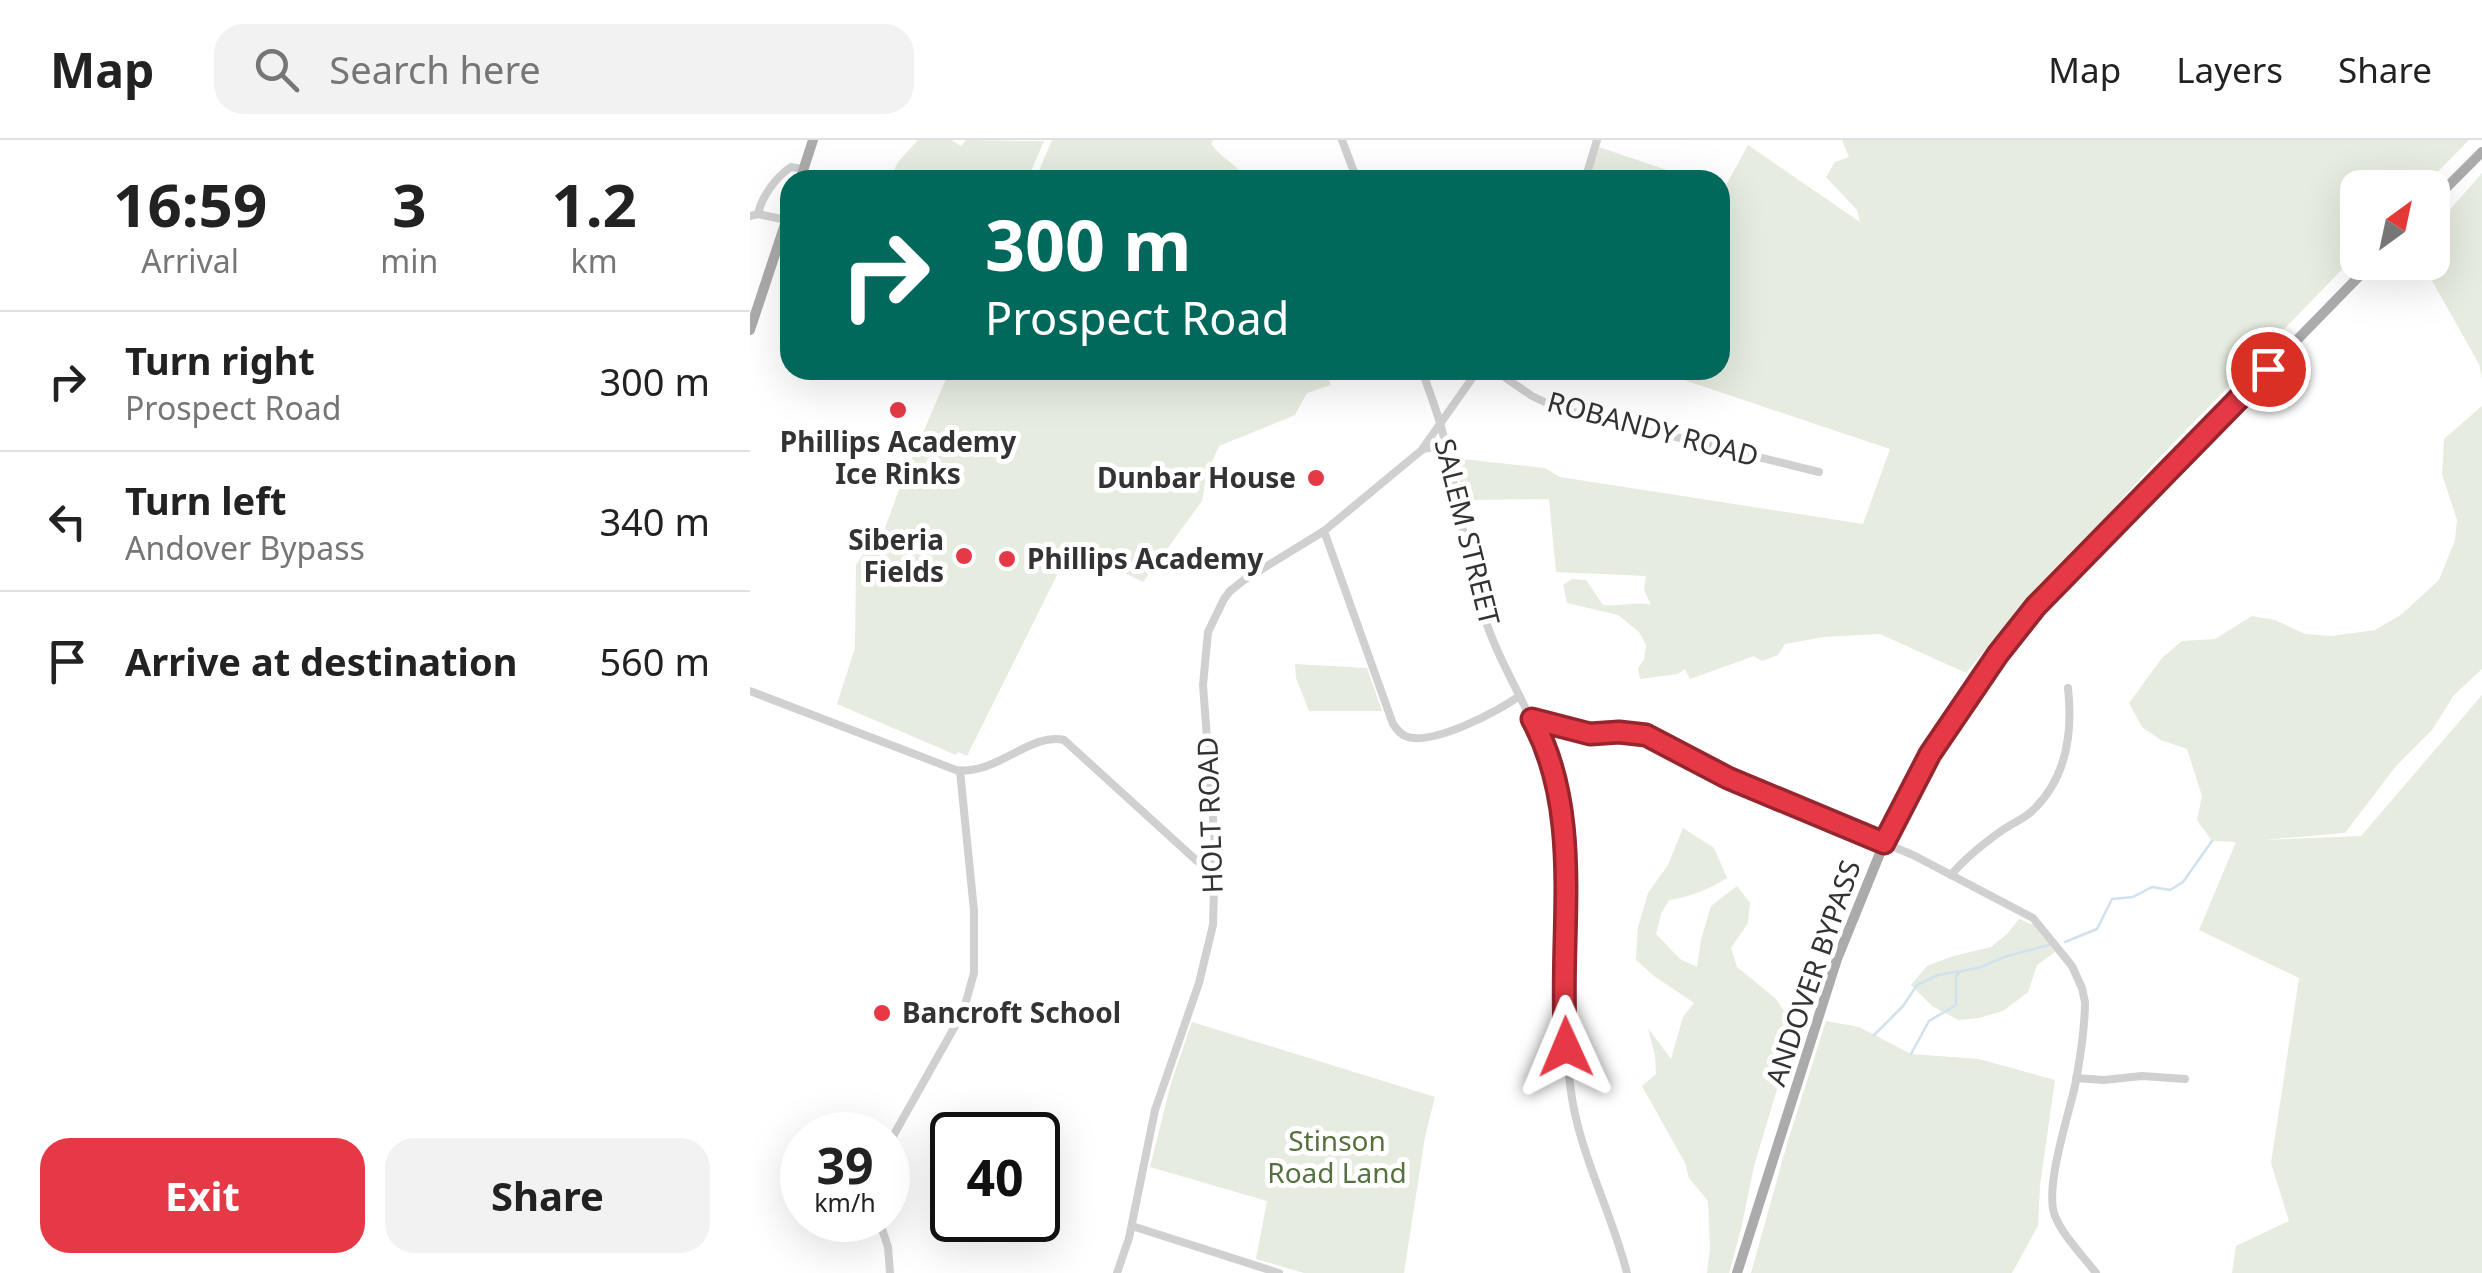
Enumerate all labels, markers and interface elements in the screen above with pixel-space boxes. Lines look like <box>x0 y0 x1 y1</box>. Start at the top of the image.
search box <box>214 24 914 114</box>
text: Map <box>50 37 154 102</box>
icon: search <box>249 42 304 97</box>
text: Search here <box>329 43 541 95</box>
text: Map <box>2048 46 2121 93</box>
text: Layers <box>2176 46 2283 93</box>
text: Share <box>2338 46 2432 93</box>
text: 16:59 <box>113 163 267 245</box>
text: 3 <box>392 163 426 245</box>
text: 1.2 <box>551 163 637 245</box>
north arrow <box>2340 170 2450 280</box>
map controls <box>2340 170 2450 280</box>
text: 300 m <box>985 196 1192 292</box>
icon: right <box>820 210 950 340</box>
text: Arrival <box>141 239 239 282</box>
text: min <box>380 239 438 282</box>
text: km <box>571 239 618 282</box>
text: Prospect Road <box>985 287 1289 348</box>
pin <box>2226 327 2311 412</box>
text: Turn right <box>125 334 315 386</box>
icon: arrive <box>2241 342 2296 397</box>
icon: right <box>40 354 95 409</box>
text: 300 m <box>599 355 710 407</box>
street label: ROBANDY ROAD <box>1544 382 1763 474</box>
text: Prospect Road <box>125 386 341 429</box>
marker: Phillips Academy Ice Rinks <box>887 399 909 421</box>
place label: Phillips Academy Ice Rinks <box>780 422 1016 492</box>
street label: SALEM STREET <box>1426 434 1510 630</box>
place label: Dunbar House <box>1097 458 1296 496</box>
marker: Dunbar House <box>1305 467 1327 489</box>
text: Turn left <box>125 474 287 526</box>
icon: left <box>40 494 95 549</box>
text: 340 m <box>599 495 710 547</box>
place label: Siberia Fields <box>848 520 944 590</box>
text: Andover Bypass <box>125 526 365 569</box>
place label: Phillips Academy <box>1027 539 1263 577</box>
marker: Siberia Fields <box>953 545 975 567</box>
marker: Phillips Academy <box>996 548 1018 570</box>
icon: arrive <box>40 634 95 689</box>
text: Arrive at destination <box>125 635 517 687</box>
text: 560 m <box>599 635 710 687</box>
street label: HOLT ROAD <box>1187 736 1231 894</box>
street label: ANDOVER BYPASS <box>1756 855 1869 1091</box>
place label: Bancroft School <box>902 993 1121 1031</box>
position arrow <box>1514 995 1618 1099</box>
marker: Bancroft School <box>871 1002 893 1024</box>
speed limit sign: 40 <box>930 1112 1060 1242</box>
park label: Stinson Road Land <box>1267 1121 1407 1191</box>
text: 39 <box>816 1131 874 1199</box>
button: Exit <box>40 1138 365 1253</box>
button: Share <box>385 1138 710 1253</box>
text: km/h <box>814 1185 876 1219</box>

